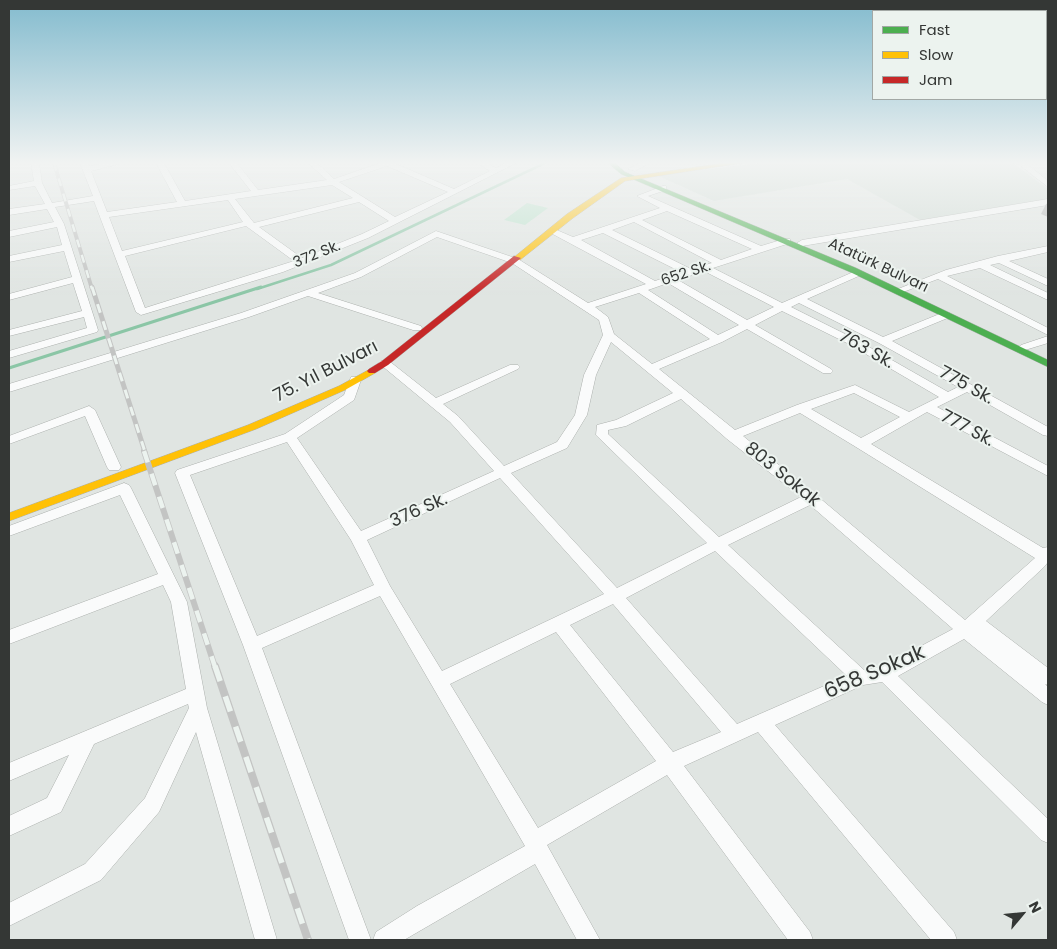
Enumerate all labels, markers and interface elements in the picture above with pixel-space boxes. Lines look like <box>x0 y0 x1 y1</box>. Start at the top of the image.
legend <box>872 10 1047 100</box>
text: Fast <box>919 19 950 40</box>
text: Slow <box>919 44 953 65</box>
text: Jam <box>919 69 953 90</box>
street label: Atatürk Bulvarı <box>825 235 931 297</box>
street label: 372 Sk. <box>291 237 343 273</box>
street label: 652 Sk. <box>659 258 713 290</box>
street label: 763 Sk. <box>834 326 898 374</box>
street label: 75. Yıl Bulvarı <box>270 336 382 408</box>
street label: 775 Sk. <box>935 362 997 410</box>
street label: 777 Sk. <box>936 406 998 452</box>
street label: 803 Sokak <box>740 438 824 512</box>
street label: 376 Sk. <box>387 489 451 533</box>
street label: 658 Sokak <box>821 641 929 705</box>
north arrow <box>997 889 1047 939</box>
text: N <box>1024 898 1047 916</box>

